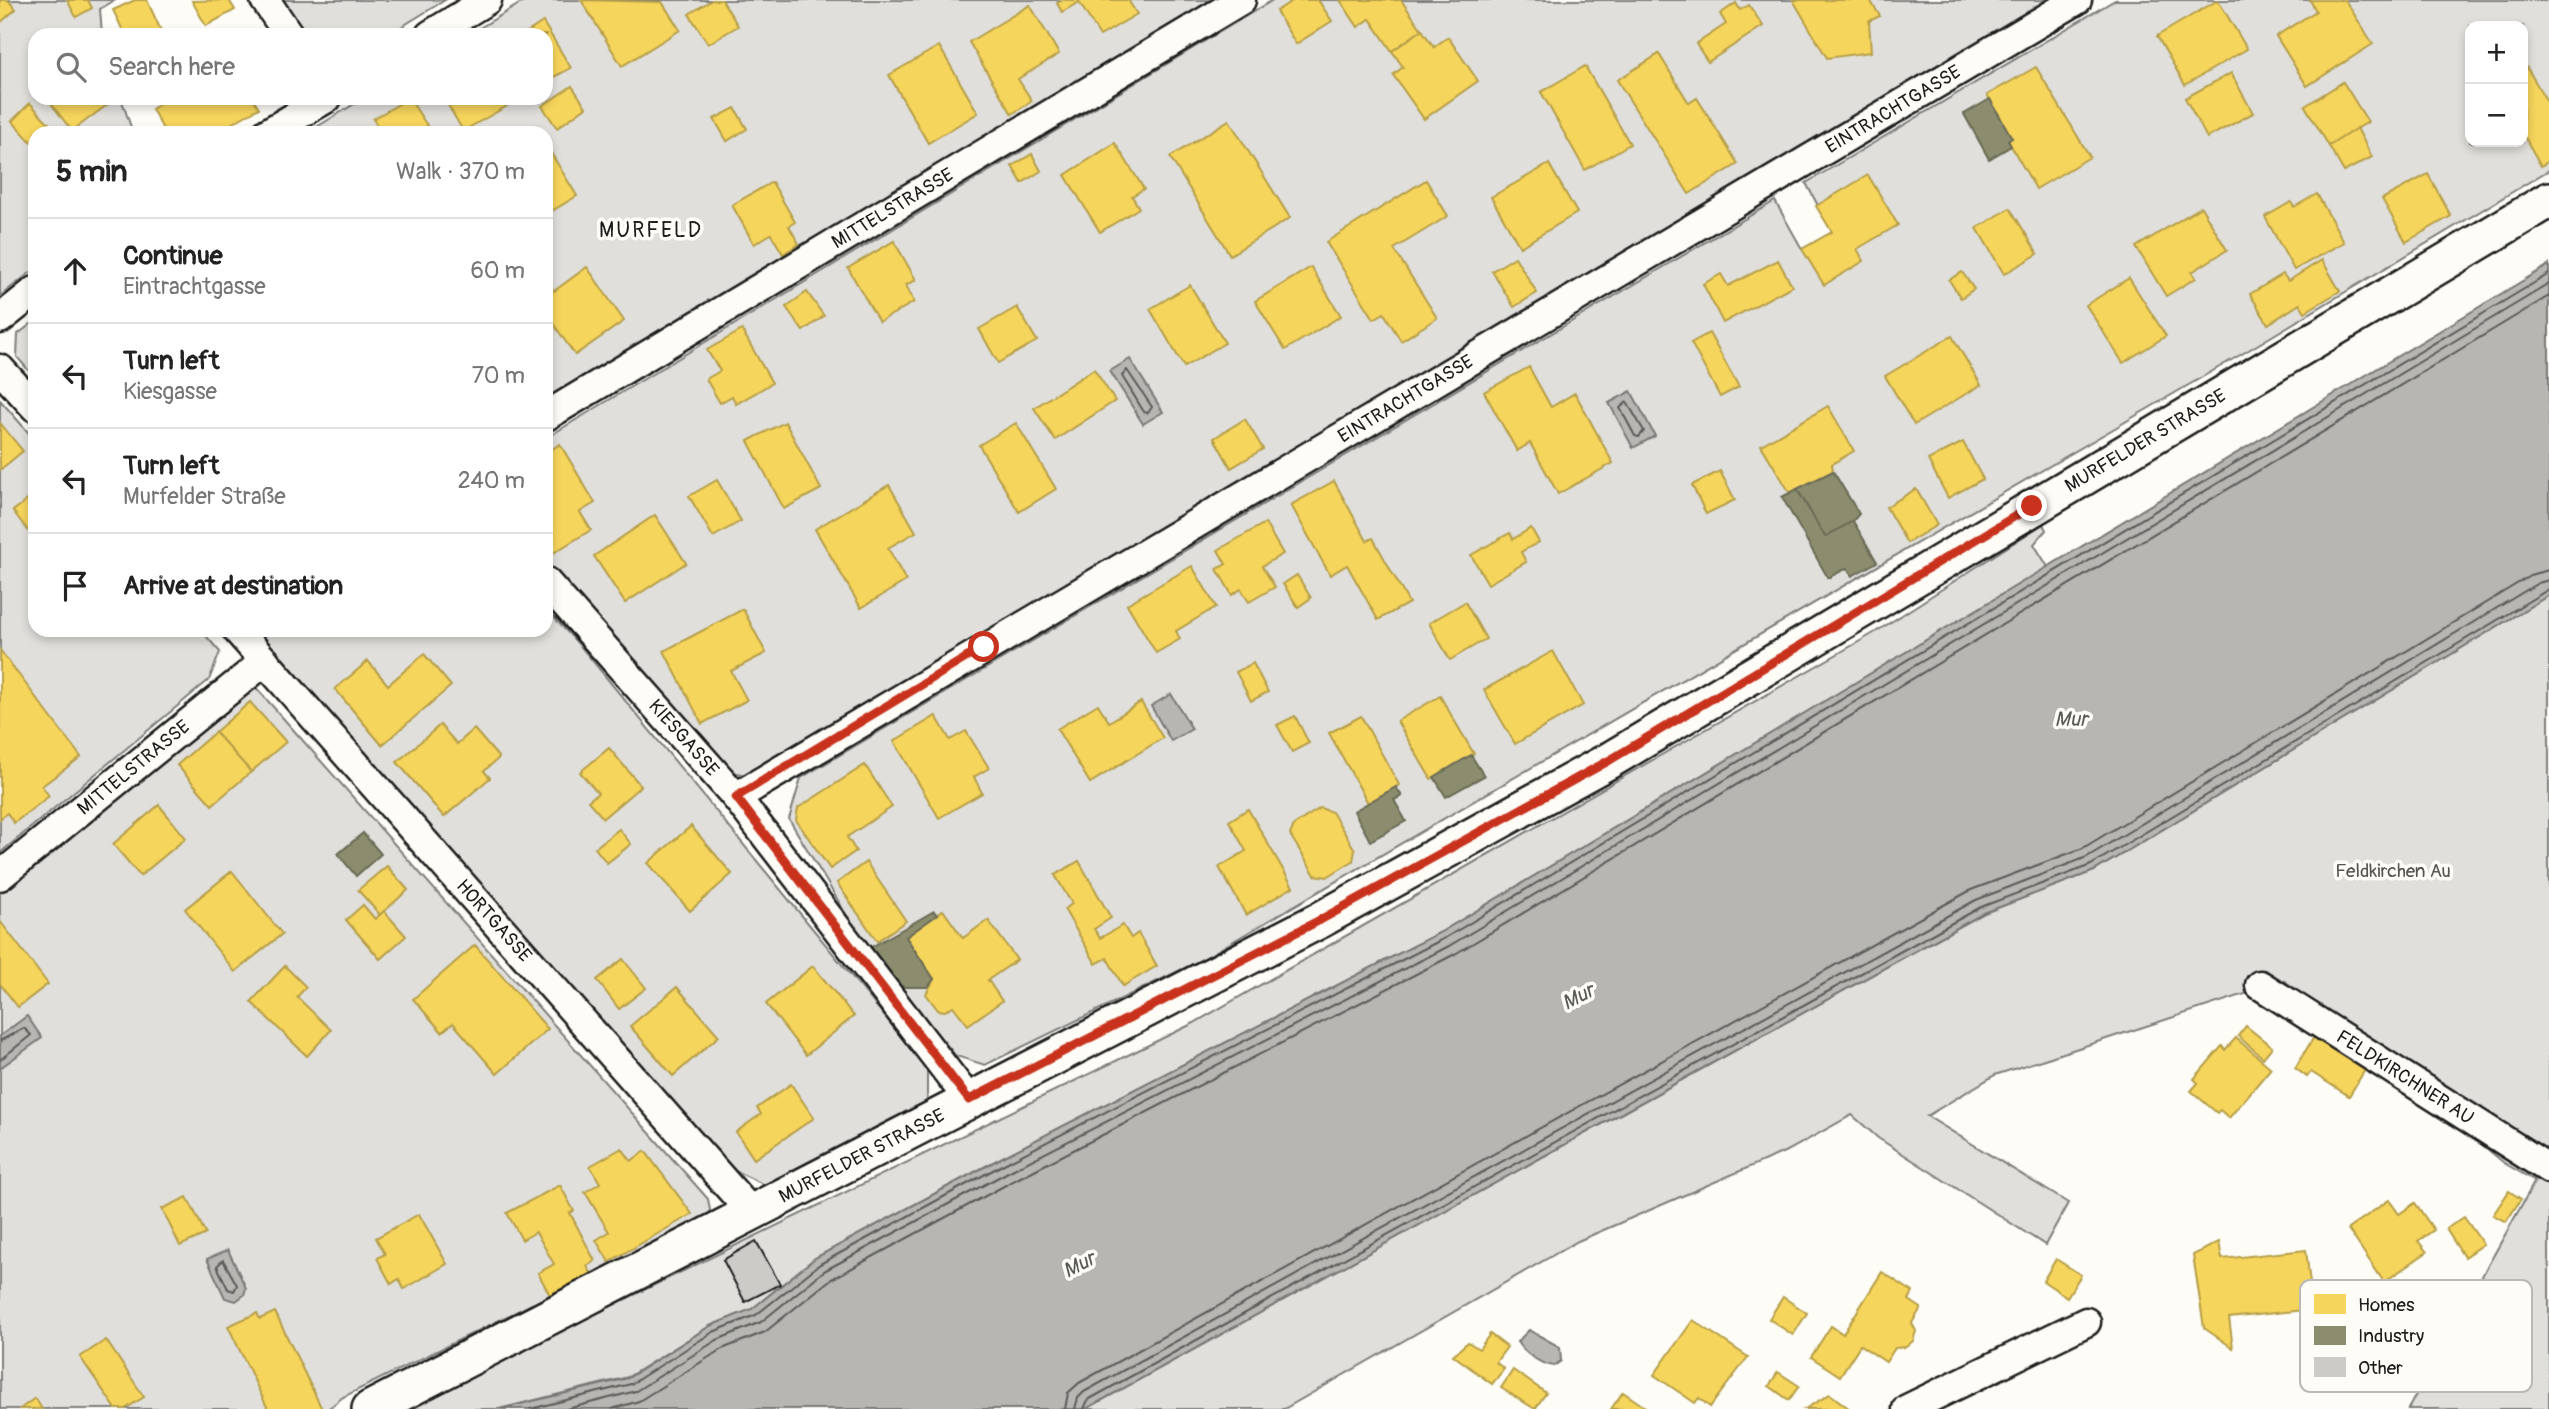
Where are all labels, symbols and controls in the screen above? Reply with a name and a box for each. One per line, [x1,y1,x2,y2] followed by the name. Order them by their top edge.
[2465,21,2528,147] map controls
[2465,21,2528,84] button: +
[28,28,553,105] search box
[52,48,90,86] icon: search
[108,51,235,83] text: Search here
[1821,60,1965,159] street label: EINTRACHTGASSE
[2465,84,2528,147] button: −
[56,153,127,190] text: 5 min
[396,157,525,186] text: Walk · 370 m
[827,163,958,254] street label: MITTELSTRASSE
[599,217,703,244] district label: MURFELD
[123,240,223,272] text: Continue
[56,252,94,290] icon: ahead
[470,256,525,285] text: 60 m
[123,272,266,301] text: Eintrachtgasse
[123,345,219,377] text: Turn left
[1334,349,1478,448] street label: EINTRACHTGASSE
[56,357,94,395] icon: left
[472,361,525,390] text: 70 m
[123,377,217,406] text: Kiesgasse
[2060,383,2230,498] street label: MURFELDER STRASSE
[123,450,219,482] text: Turn left
[56,462,94,500] icon: left
[458,466,525,495] text: 240 m
[123,482,286,511] text: Murfelder Straße
[2016,490,2047,521] route end
[56,567,94,605] icon: arrive
[123,570,343,602] text: Arrive at destination
[968,631,999,662] route start
[643,694,724,781] street label: KIESGASSE
[2054,706,2090,733] water label: Mur
[73,715,195,820] street label: MITTELSTRASSE
[2335,859,2451,883] park label: Feldkirchen Au
[451,874,537,967] street label: HORTGASSE
[1557,976,1601,1017] water label: Mur
[2332,1025,2478,1130] street label: FELDKIRCHNER AU
[775,1103,949,1209] street label: MURFELDER STRASSE
[1058,1244,1102,1285] water label: Mur
[2300,1280,2532,1392] legend
[2358,1293,2415,1317] text: Homes
[2358,1324,2424,1348] text: Industry
[2358,1356,2403,1380] text: Other

